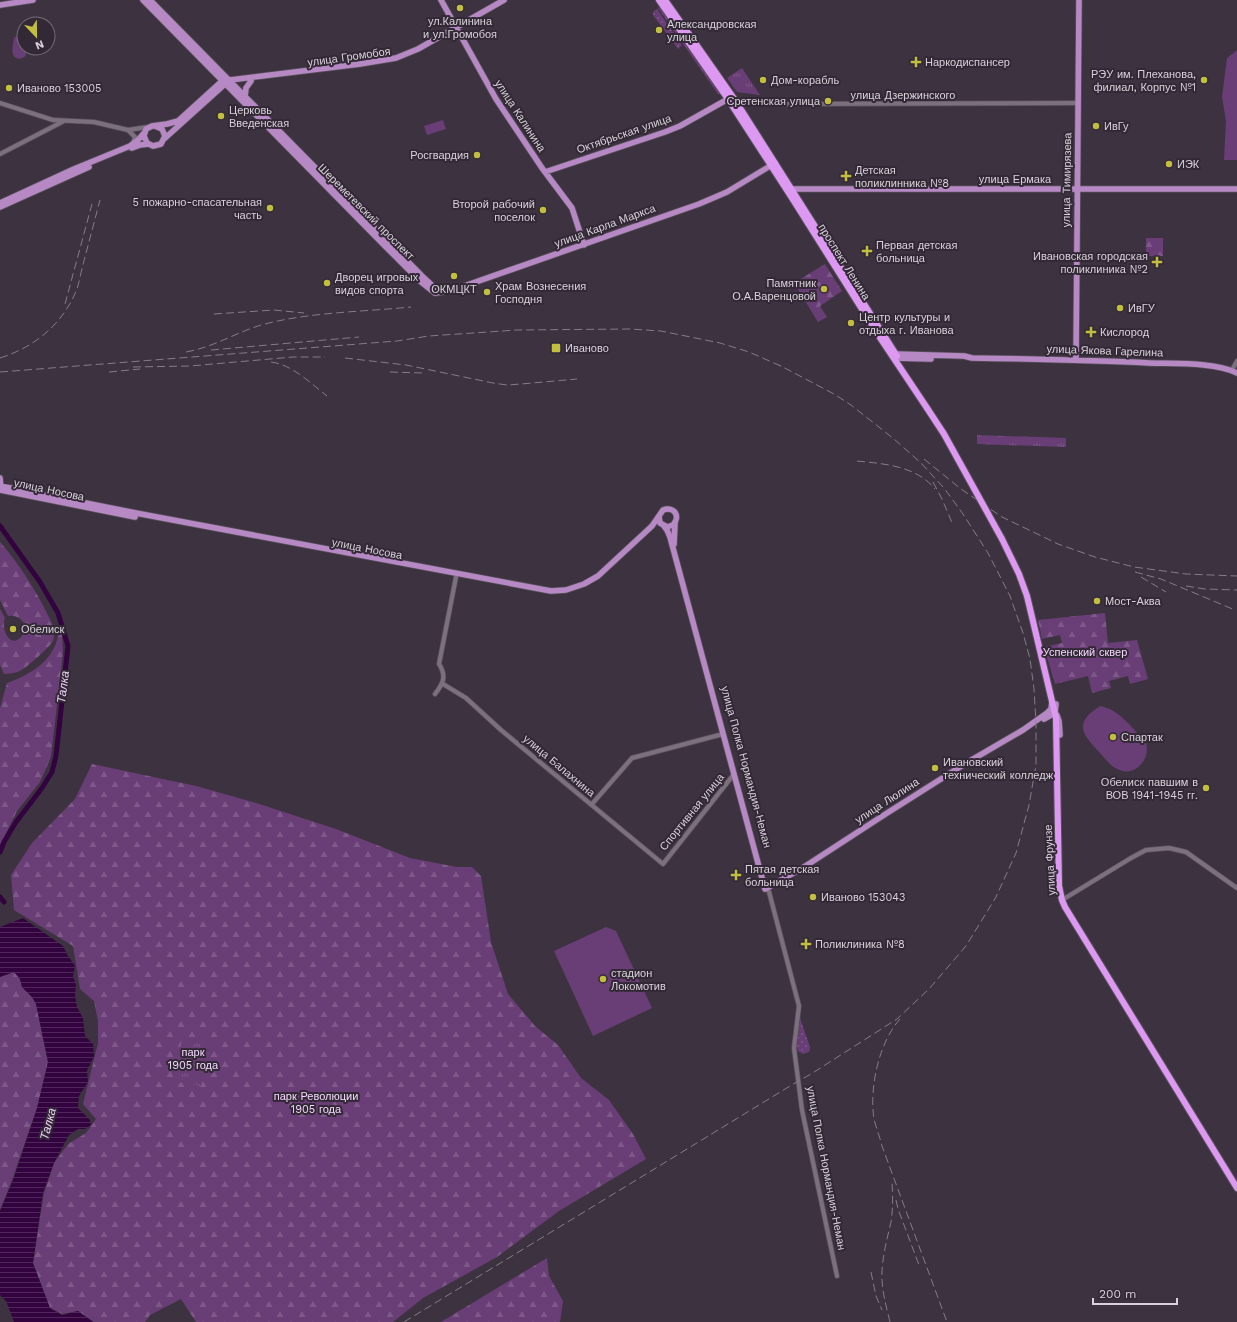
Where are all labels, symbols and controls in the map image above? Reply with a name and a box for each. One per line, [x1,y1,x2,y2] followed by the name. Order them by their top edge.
[455,3,465,13] marker: ул.Калинина и ул.Громобоя
[423,15,497,41] place label: ул.Калинина и ул.Громобоя
[16,16,56,56] north arrow
[667,18,757,44] place label: Александровская улица
[654,25,664,35] marker: Александровская улица
[33,37,46,52] text: N
[307,45,391,69] street label: улица Громобоя
[910,56,922,68] marker: Наркодиспансер
[925,56,1010,69] place label: Наркодиспансер
[1091,68,1196,94] place label: РЭУ им. Плеханова, филиал, Корпус №1
[771,74,839,87] place label: Дом-корабль
[758,75,768,85] marker: Дом-корабль
[1199,75,1209,85] marker: РЭУ им. Плеханова, филиал, Корпус №1
[492,77,549,155] street label: улица Калинина
[17,82,102,95] place label: Иваново 153005
[4,83,14,93] marker: Иваново 153005
[851,89,955,102] street label: улица Дзержинского
[726,95,821,108] place label: Сретенская улица
[823,96,833,106] marker: Сретенская улица
[229,104,289,130] place label: Церковь Введенская
[216,111,226,121] marker: Церковь Введенская
[575,111,674,156] street label: Октябрьская улица
[1104,120,1129,133] place label: ИвГу
[1091,121,1101,131] marker: ИвГу
[1060,132,1074,228] street label: улица Тимирязева
[410,149,469,162] place label: Росгвардия
[472,150,482,160] marker: Росгвардия
[1177,158,1200,171] place label: ИЭК
[1164,159,1174,169] marker: ИЭК
[315,161,417,263] street label: Шереметевский проспект
[855,164,949,190] place label: Детская поликлинника №8
[840,170,852,182] marker: Детская поликлинника №8
[979,173,1052,186] street label: улица Ермака
[133,196,262,222] place label: 5 пожарно-спасательная часть
[452,198,535,224] place label: Второй рабочий поселок
[553,201,658,250] street label: улица Карла Маркса
[265,203,275,213] marker: 5 пожарно-спасательная часть
[538,205,548,215] marker: Второй рабочий поселок
[815,222,873,303] street label: проспект Ленина
[876,239,957,265] place label: Первая детская больница
[861,245,873,257] marker: Первая детская больница
[1033,250,1148,276] place label: Ивановская городская поликлиника №2
[1151,256,1163,268] marker: Ивановская городская поликлиника №2
[335,271,419,297] place label: Дворец игровых видов спорта
[449,271,459,281] marker: ОКМЦКТ
[732,277,816,303] place label: Памятник О.А.Варенцовой
[322,278,332,288] marker: Дворец игровых видов спорта
[495,280,586,306] place label: Храм Вознесения Господня
[431,283,477,296] place label: ОКМЦКТ
[819,284,829,294] marker: Памятник О.А.Варенцовой
[482,287,492,297] marker: Храм Вознесения Господня
[1128,302,1156,315] place label: ИвГУ
[1115,303,1125,313] marker: ИвГУ
[859,311,954,337] place label: Центр культуры и отдыха г. Иванова
[846,318,856,328] marker: Центр культуры и отдыха г. Иванова
[1085,326,1097,338] marker: Кислород
[1100,326,1150,339] place label: Кислород
[550,342,562,354] marker: Иваново
[565,342,609,355] place label: Иваново
[1046,342,1164,360] street label: улица Якова Гарелина
[13,476,86,504] street label: улица Носова
[331,536,404,562] street label: улица Носова
[1105,595,1161,608] place label: Мост-Аква
[1092,596,1102,606] marker: Мост-Аква
[21,623,65,636] place label: Обелиск
[8,624,18,634] marker: Обелиск
[1043,646,1127,659] park label: Успенский сквер
[54,670,72,704] water label: Талка
[718,685,774,849] street label: улица Полка Нормандия-Неман
[1121,731,1163,744] place label: Спартак
[520,732,598,800] street label: улица Балахнина
[1108,732,1118,742] marker: Спартак
[943,756,1054,782] place label: Ивановский технический колледж
[930,763,940,773] marker: Ивановский технический колледж
[657,770,728,853] street label: Спортивная улица
[852,775,922,827] street label: улица Люлина
[1101,776,1198,802] place label: Обелиск павшим в ВОВ 1941-1945 гг.
[1201,783,1211,793] marker: Обелиск павшим в ВОВ 1941-1945 гг.
[1042,824,1058,896] street label: улица Фрунзе
[745,863,819,889] place label: Пятая детская больница
[730,869,742,881] marker: Пятая детская больница
[821,891,905,904] place label: Иваново 153043
[808,892,818,902] marker: Иваново 153043
[800,938,812,950] marker: Поликлиника №8
[815,938,905,951] place label: Поликлиника №8
[611,967,666,993] place label: стадион Локомотив
[598,974,608,984] marker: стадион Локомотив
[168,1046,219,1072] park label: парк 1905 года
[804,1085,848,1251] street label: улица Полка Нормандия-Неман
[274,1090,358,1116] park label: парк Революции 1905 года
[37,1106,59,1142] water label: Талка
[1093,1280,1177,1306] scale bar
[1099,1287,1136,1301] text: 200 m

